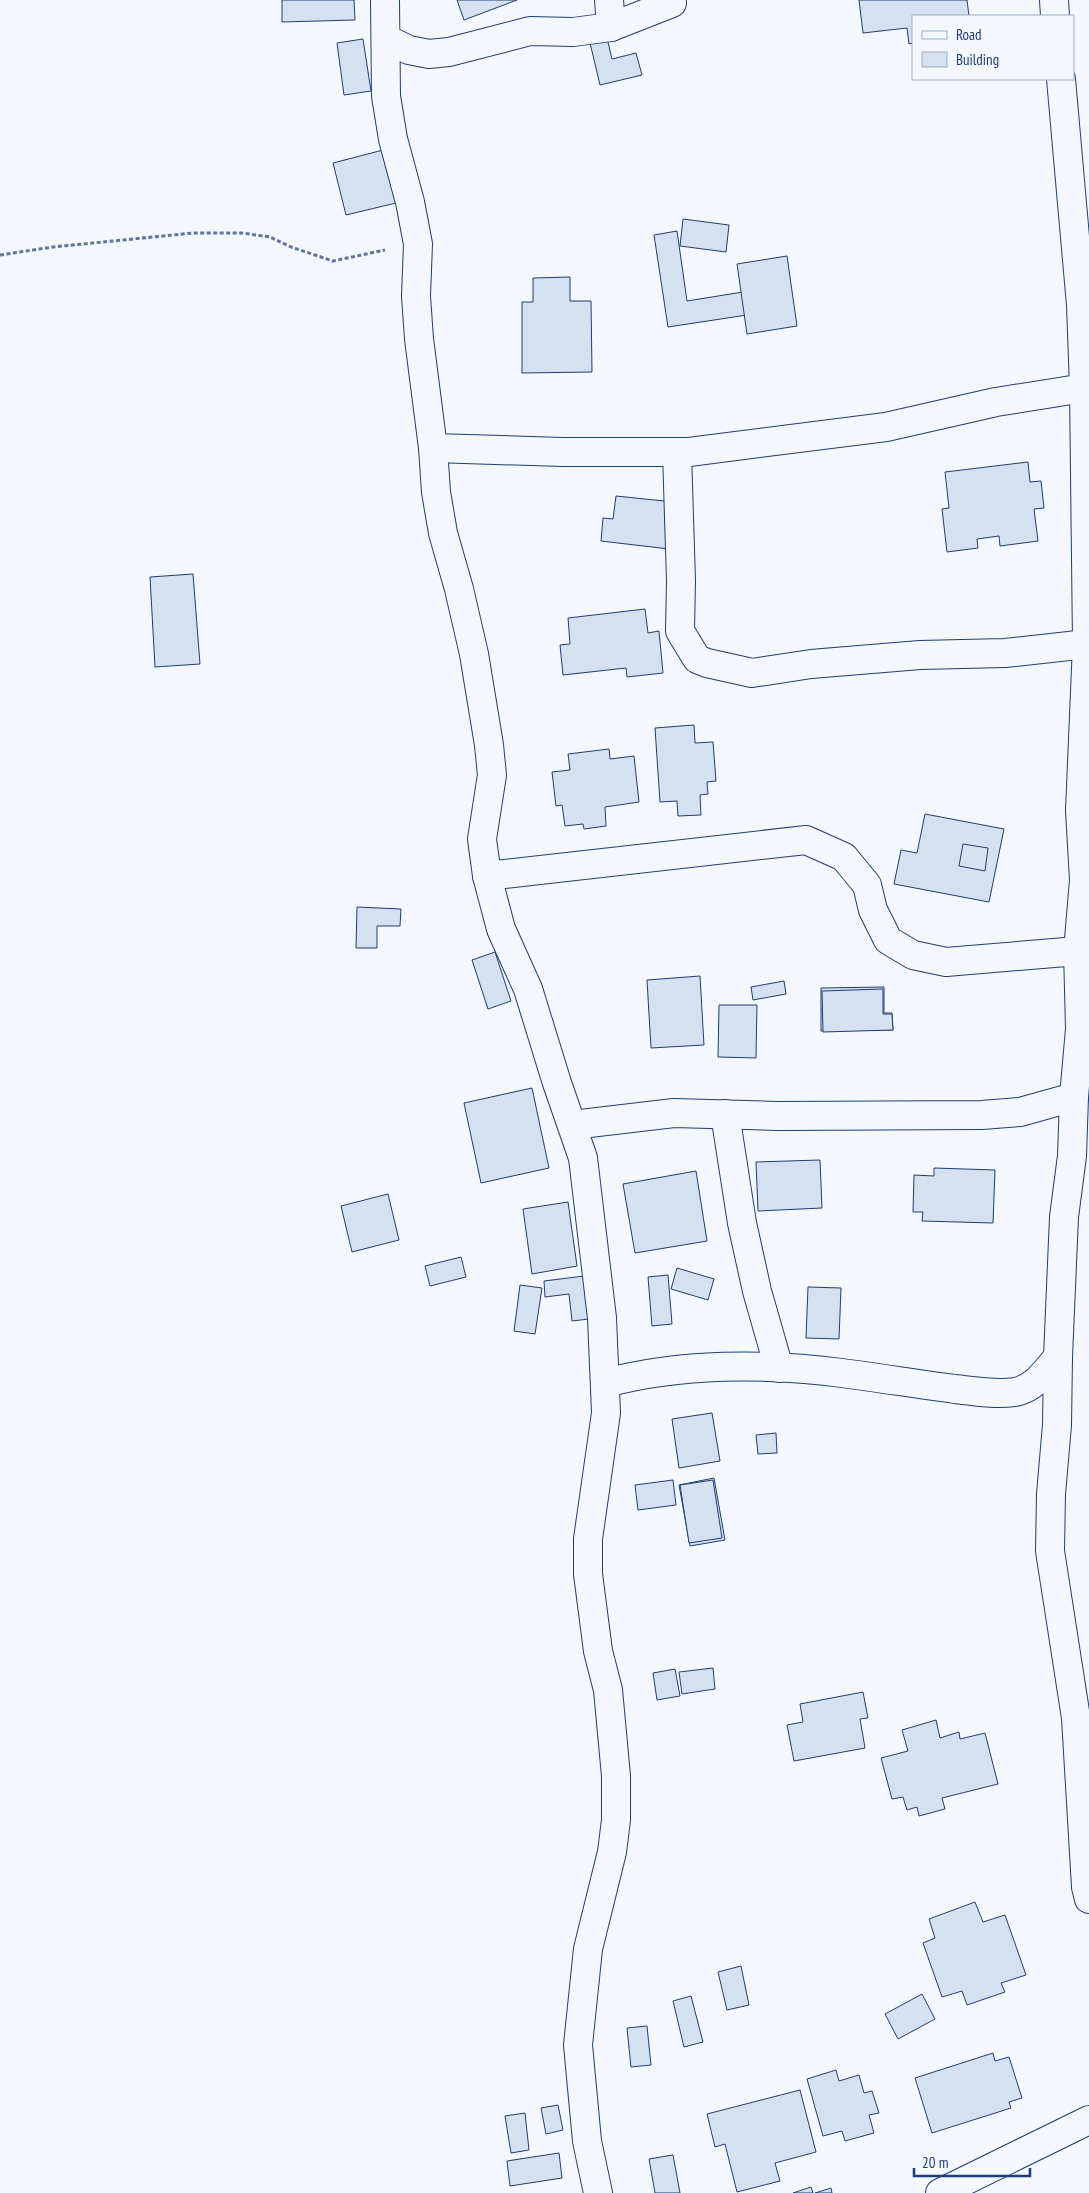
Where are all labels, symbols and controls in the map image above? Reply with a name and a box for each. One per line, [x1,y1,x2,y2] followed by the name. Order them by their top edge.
[912,15,1074,80] legend
[956,25,982,44] text: Road
[956,50,999,69] text: Building
[914,2146,1030,2178] scale bar
[922,2153,948,2172] text: 20 m

